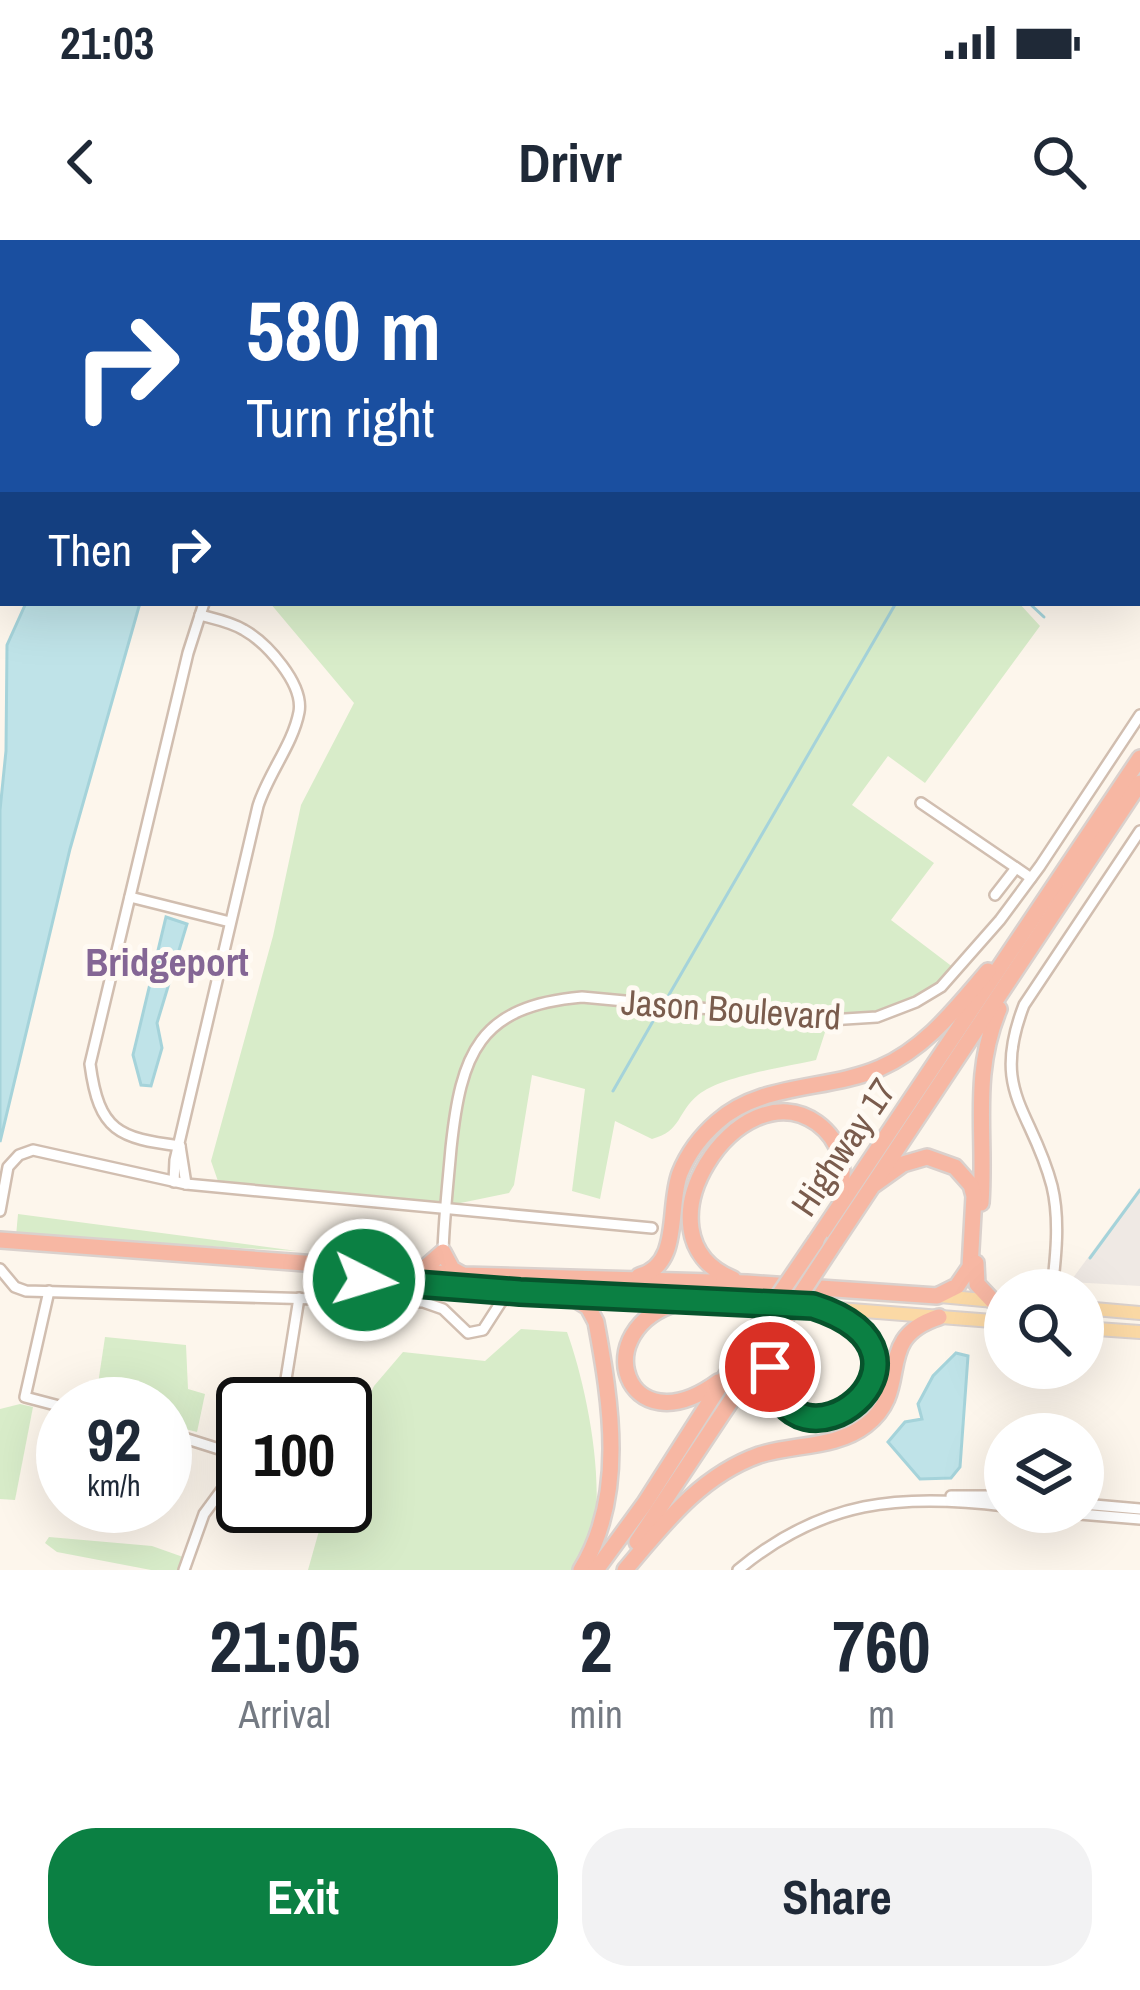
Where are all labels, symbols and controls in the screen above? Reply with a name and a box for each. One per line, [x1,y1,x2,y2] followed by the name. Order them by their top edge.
[60,12,154,73] text: 21:03
[518,126,622,199] text: Drivr
[48,129,114,195] icon: back
[1026,129,1092,195] icon: search
[246,273,441,386] text: 580 m
[48,288,204,444] icon: right
[246,381,434,454] text: Turn right
[156,516,222,582] icon: right
[48,519,132,580] text: Then
[85,936,249,988] district label: Bridgeport
[620,977,842,1041] street label: Jason Boulevard
[780,1069,906,1225] street label: Highway 17
[301,1217,427,1343] position arrow
[984,1269,1104,1533] map controls
[984,1269,1104,1389] button: search
[719,1316,821,1418] pin
[737,1334,803,1400] icon: arrive
[216,1377,372,1533] speed limit sign: 100
[87,1399,141,1480] text: 92
[984,1413,1104,1533] button: layers
[87,1465,141,1505] text: km/h
[209,1597,360,1694] text: 21:05
[580,1597,613,1694] text: 2
[832,1597,931,1694] text: 760
[239,1688,331,1740] text: Arrival
[570,1688,623,1740] text: min
[868,1688,895,1740] text: m
[48,1828,558,1966] button: Exit
[582,1828,1092,1966] button: Share

